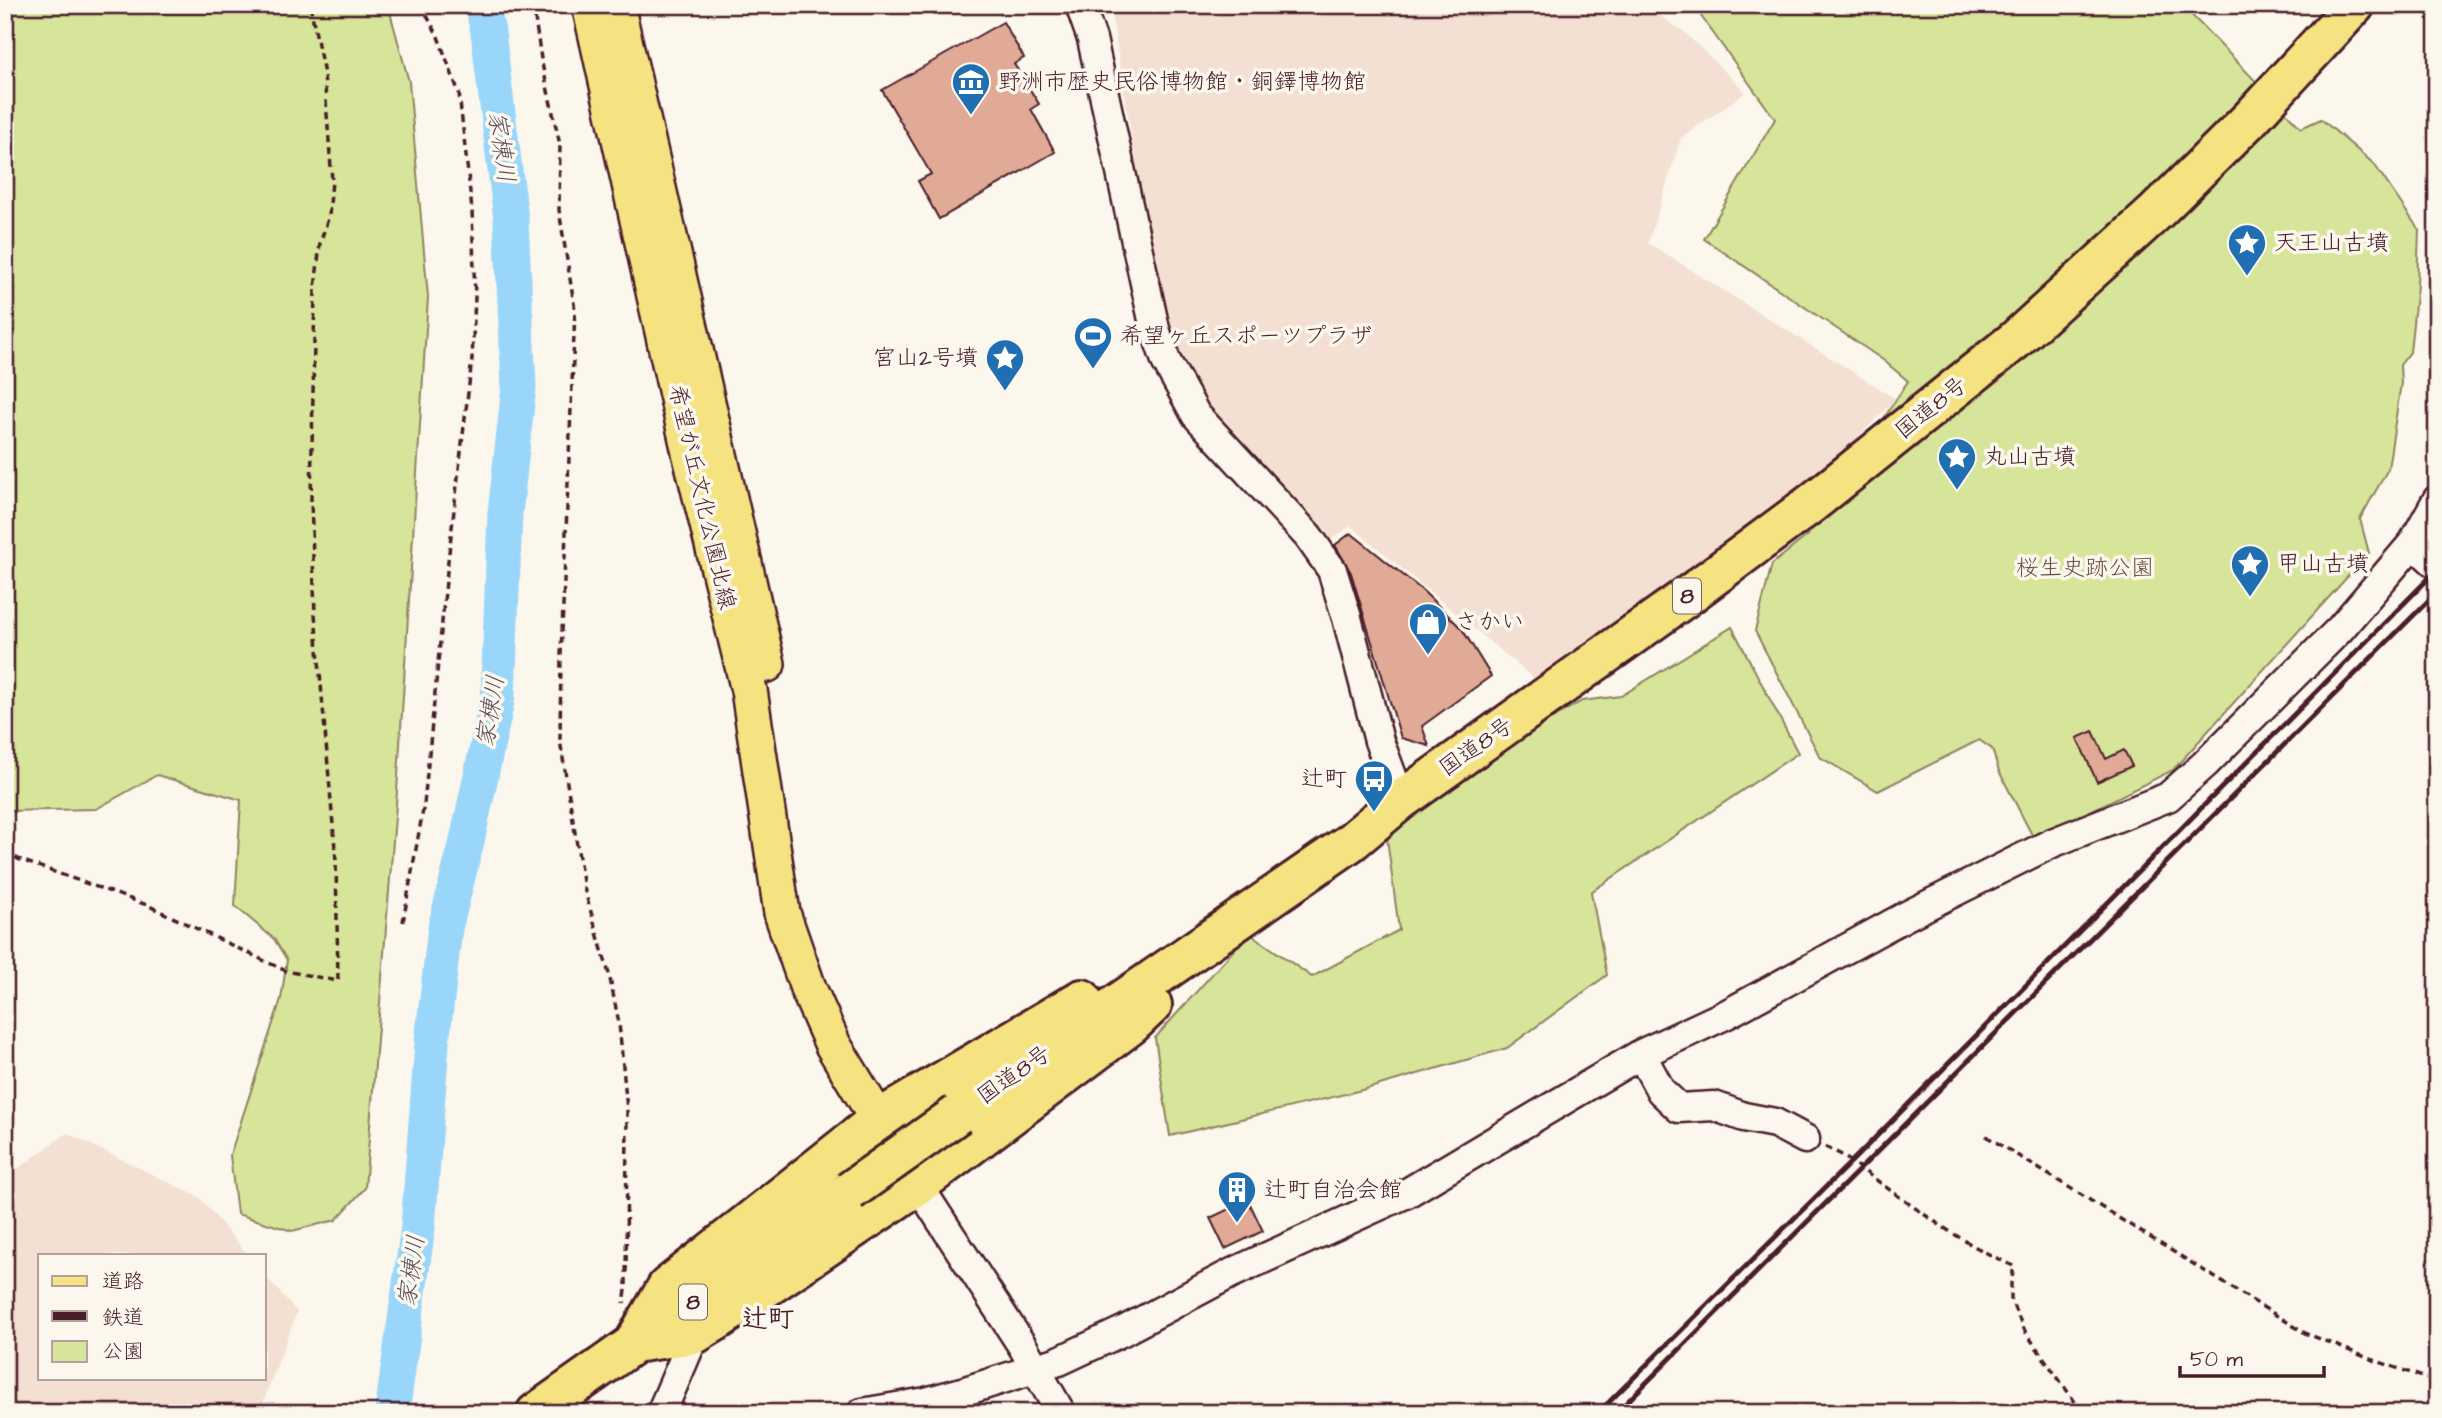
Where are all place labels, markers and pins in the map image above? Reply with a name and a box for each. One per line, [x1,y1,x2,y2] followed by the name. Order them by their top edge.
[950,61,992,116] museum icon: 野洲市歴史民俗博物館・銅鐸博物館
[998,66,1366,98] place label: 野洲市歴史民俗博物館・銅鐸博物館
[2226,222,2268,277] place icon: 天王山古墳
[2274,227,2389,259] place label: 天王山古墳
[1072,315,1114,370] sports icon: 希望ヶ丘スポーツプラザ
[1120,320,1373,352] place label: 希望ヶ丘スポーツプラザ
[984,337,1026,392] place icon: 宮山2号墳
[873,342,978,374] place label: 宮山2号墳
[1936,436,1978,491] place icon: 丸山古墳
[1984,441,2076,473] place label: 丸山古墳
[2229,543,2271,598] place icon: 甲山古墳
[2277,548,2369,580] place label: 甲山古墳
[1407,601,1449,656] shop icon: さかい
[1455,606,1524,638] place label: さかい
[1353,758,1395,813] bus stop icon: 辻町
[1301,763,1347,795] place label: 辻町
[1216,1169,1258,1224] building icon: 辻町自治会館
[1264,1174,1402,1206] place label: 辻町自治会館

